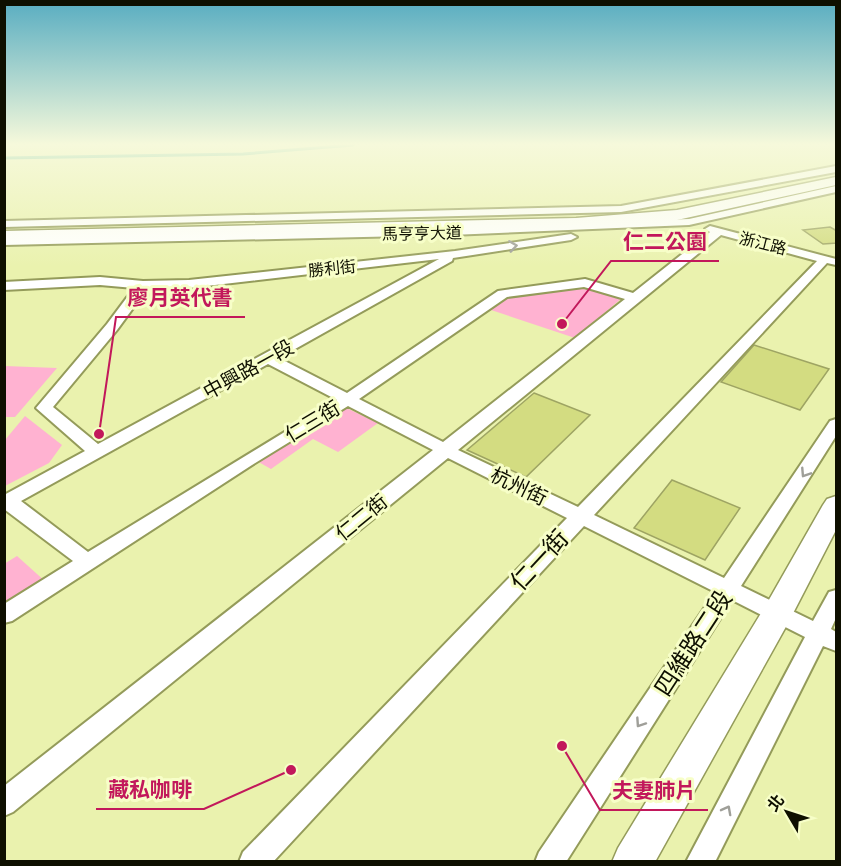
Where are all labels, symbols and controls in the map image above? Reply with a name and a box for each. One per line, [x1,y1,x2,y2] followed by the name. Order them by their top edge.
[611,222,719,261] callout: 仁二公園
[382,223,462,243] street label: 馬亨亨大道
[738,228,788,258] street label: 浙江路
[623,229,707,253] text: 仁二公園
[509,241,518,253] one-way arrow
[307,257,357,279] street label: 勝利街
[116,278,245,317] callout: 廖月英代書
[128,285,233,309] text: 廖月英代書
[199,335,297,403] street label: 中興路一段
[280,396,344,446] street label: 仁三街
[487,463,551,509] street label: 杭州街
[800,467,812,477] one-way arrow
[330,489,392,545] street label: 仁二街
[505,524,573,596] street label: 仁一街
[649,585,737,701] street label: 四維路二段
[636,717,647,728] one-way arrow
[96,770,204,809] callout: 藏私咖啡
[600,771,708,810] callout: 夫妻肺片
[108,777,192,801] text: 藏私咖啡
[612,778,696,802] text: 夫妻肺片
[757,782,817,842] north arrow
[763,791,787,814] text: 北
[719,805,731,816] one-way arrow

